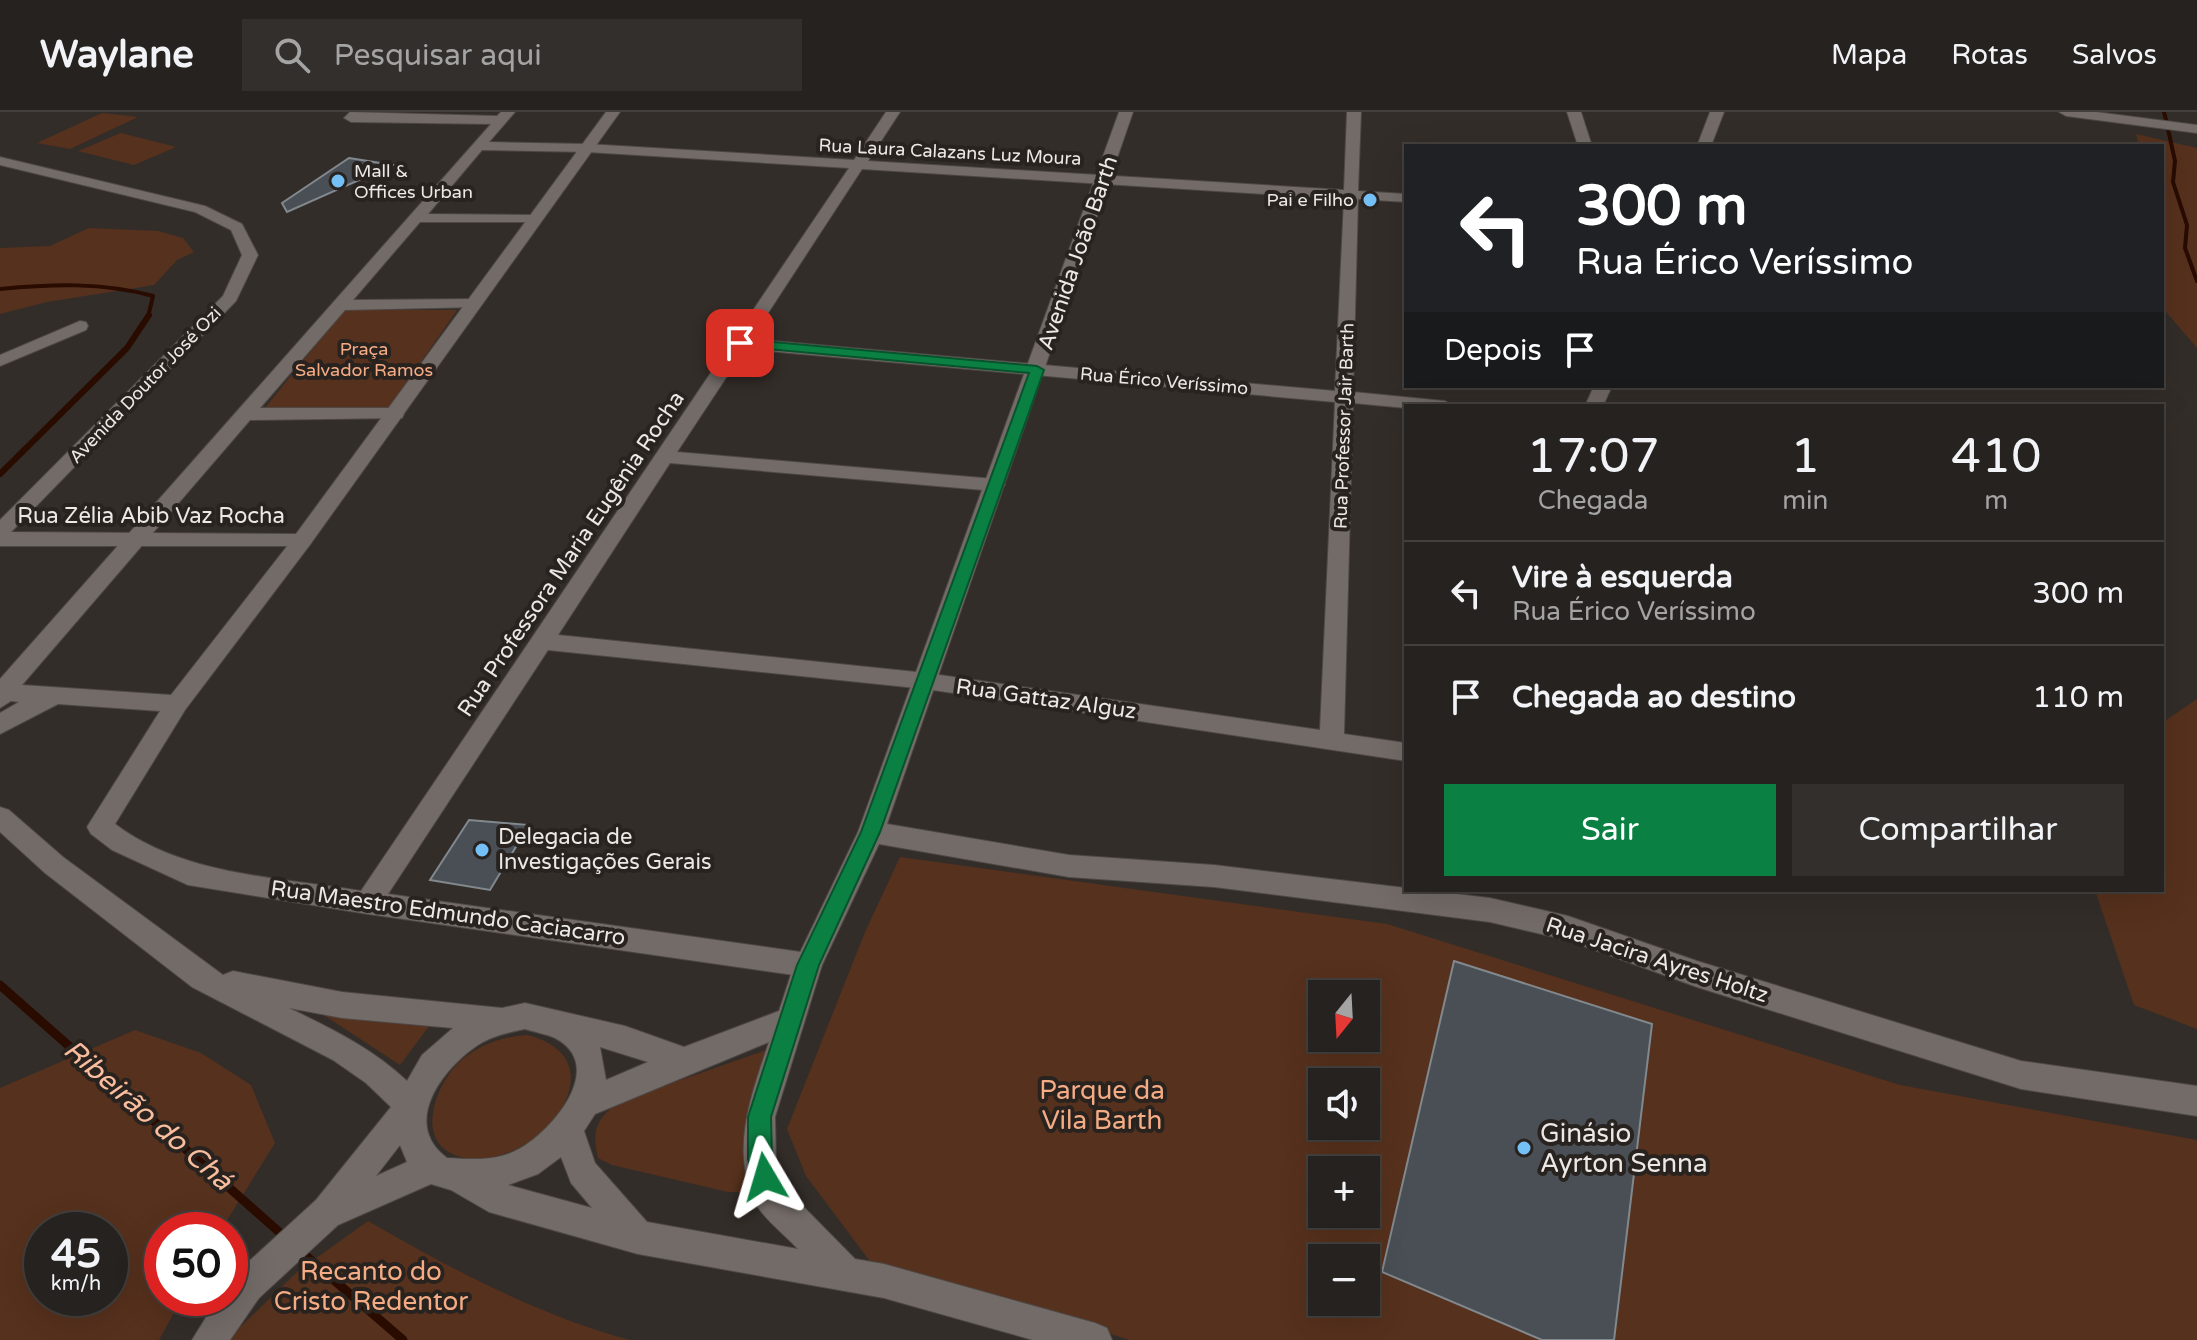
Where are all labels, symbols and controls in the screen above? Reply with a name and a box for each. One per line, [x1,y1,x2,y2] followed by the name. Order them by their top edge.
[242,19,802,91] search box
[40,32,194,78] text: Waylane
[270,33,314,77] icon: search
[334,37,542,74] text: Pesquisar aqui
[1831,38,1907,72] text: Mapa
[1951,38,2028,72] text: Rotas
[2072,38,2157,72] text: Salvos
[818,134,1082,170] street label: Rua Laura Calazans Luz Moura
[1033,153,1123,353] street label: Avenida João Barth
[354,160,473,203] place label: Mall & Offices Urban
[329,172,347,190] marker: Mall & Offices Urban
[1576,173,1747,240] text: 300 m
[1444,176,1548,280] icon: left
[1267,189,1354,211] place label: Pai e Filho
[1361,191,1379,209] marker: Pai e Filho
[1576,241,1914,284] text: Rua Érico Veríssimo
[64,302,226,468] street label: Avenida Doutor José Ozi
[706,309,774,377] pin
[718,321,762,365] icon: arrive
[1329,323,1359,529] street label: Rua Professor Jair Barth
[1558,328,1602,372] icon: arrive
[1444,332,1542,369] text: Depois
[295,338,433,381] park label: Praça Salvador Ramos
[1079,363,1249,399] street label: Rua Érico Veríssimo
[452,386,690,722] street label: Rua Professora Maria Eugênia Rocha
[1527,428,1660,486] text: 17:07
[1790,428,1820,486] text: 1
[1951,428,2041,486] text: 410
[1538,485,1648,516] text: Chegada
[1782,485,1828,516] text: min
[1984,485,2008,516] text: m
[17,503,285,529] street label: Rua Zélia Abib Vaz Rocha
[1512,559,1733,596] text: Vire à esquerda
[1444,571,1488,615] icon: left
[2032,575,2124,612] text: 300 m
[1512,596,1756,627] text: Rua Érico Veríssimo
[954,673,1138,725] street label: Rua Gattaz Alguz
[1444,675,1488,719] icon: arrive
[1512,679,1796,716] text: Chegada ao destino
[2032,679,2124,716] text: 110 m
[1444,784,1776,876] button: Sair
[1792,784,2124,876] button: Compartilhar
[498,824,712,875] place label: Delegacia de Investigações Gerais
[473,841,491,859] marker: Delegacia de Investigações Gerais
[269,875,627,951] street label: Rua Maestro Edmundo Caciacarro
[1543,912,1771,1008] street label: Rua Jacira Ayres Holtz
[1308,980,1380,1052] north arrow
[1308,980,1380,1316] map controls
[57,1032,240,1198] water label: Ribeirão do Chá
[1308,1068,1380,1140] button: sound
[1039,1075,1165,1136] park label: Parque da Vila Barth
[1540,1118,1708,1179] place label: Ginásio Ayrton Senna
[723,1135,807,1219] position arrow
[1515,1139,1533,1157] marker: Ginásio Ayrton Senna
[1308,1156,1380,1228] button: +
[144,1212,248,1316] speed limit sign: 50
[51,1230,101,1278] text: 45
[1308,1244,1380,1316] button: −
[274,1256,468,1317] park label: Recanto do Cristo Redentor
[51,1272,101,1296] text: km/h

